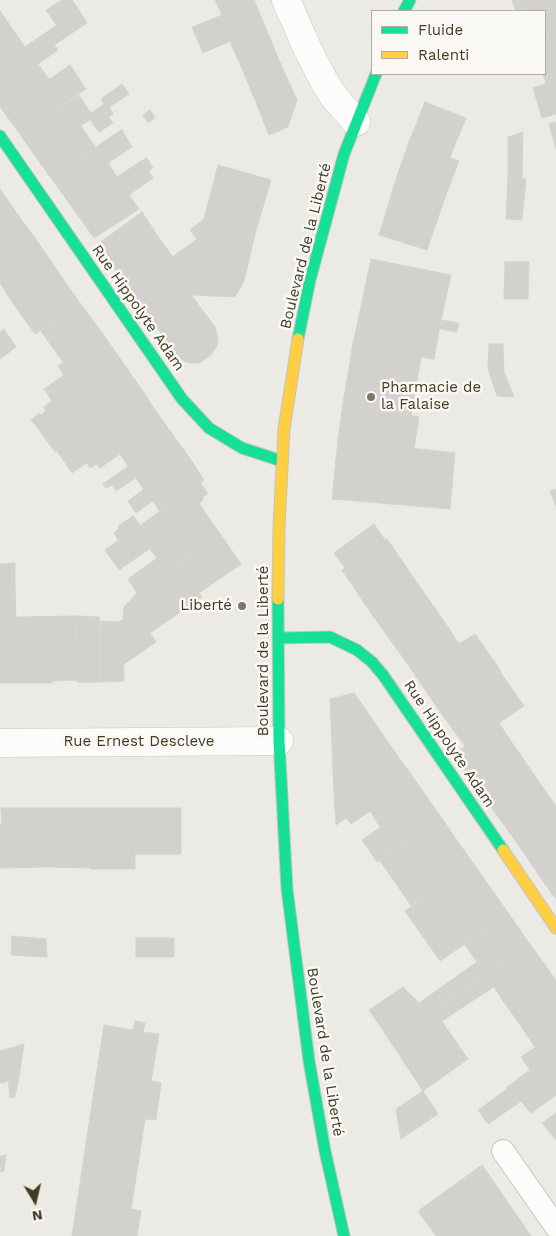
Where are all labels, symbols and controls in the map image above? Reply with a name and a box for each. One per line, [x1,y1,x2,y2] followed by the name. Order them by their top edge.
[371,10,546,75] legend
[418,21,463,39] text: Fluide
[418,46,469,64] text: Ralenti
[277,161,335,331] street label: Boulevard de la Liberté
[88,242,188,374] street label: Rue Hippolyte Adam
[381,379,481,414] place label: Pharmacie de la Falaise
[365,391,377,403] marker: Pharmacie de la Falaise
[255,566,273,736] street label: Boulevard de la Liberté
[180,597,232,615] place label: Liberté
[236,600,248,612] marker: Liberté
[400,677,498,811] street label: Rue Hippolyte Adam
[63,733,215,751] street label: Rue Ernest Descleve
[303,966,347,1138] street label: Boulevard de la Liberté
[10,1176,60,1226] north arrow
[31,1207,44,1225] text: N

